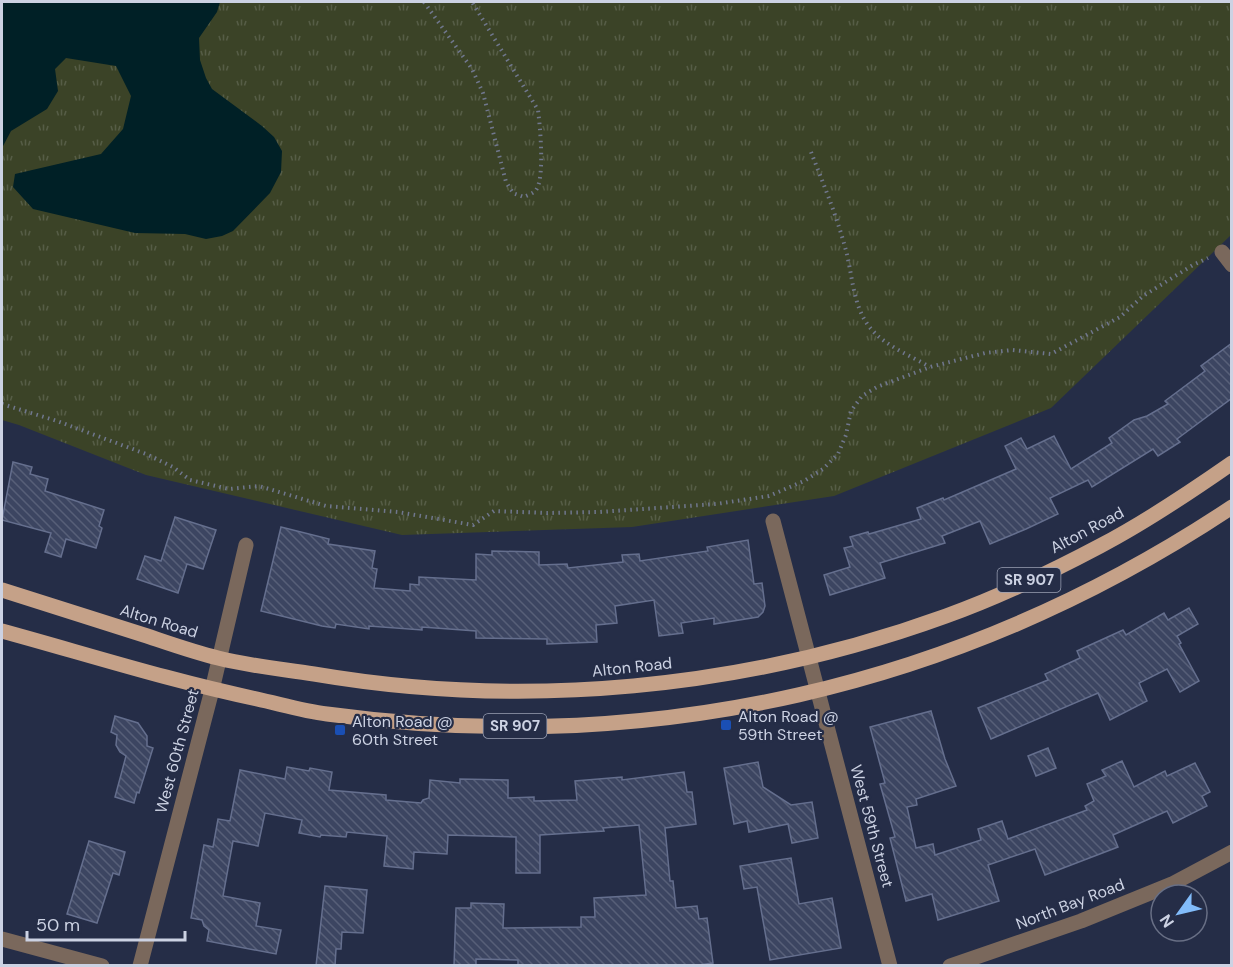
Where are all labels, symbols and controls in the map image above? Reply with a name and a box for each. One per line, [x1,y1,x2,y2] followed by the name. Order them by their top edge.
[1047,502,1127,558] street label: Alton Road
[998,568,1060,592] road number: SR 907
[117,599,201,643] street label: Alton Road
[591,652,673,682] street label: Alton Road
[150,686,204,816] street label: West 60th Street
[738,706,839,745] place label: Alton Road @ 59th Street
[352,711,453,750] place label: Alton Road @ 60th Street
[484,714,546,738] road number: SR 907
[719,718,733,732] marker: Alton Road @ 59th Street
[333,723,347,737] marker: Alton Road @ 60th Street
[846,762,898,890] street label: West 59th Street
[1013,874,1127,934] street label: North Bay Road
[1149,883,1209,943] north arrow
[27,904,184,942] scale bar
[1155,910,1179,932] text: N
[36,913,80,937] text: 50 m

